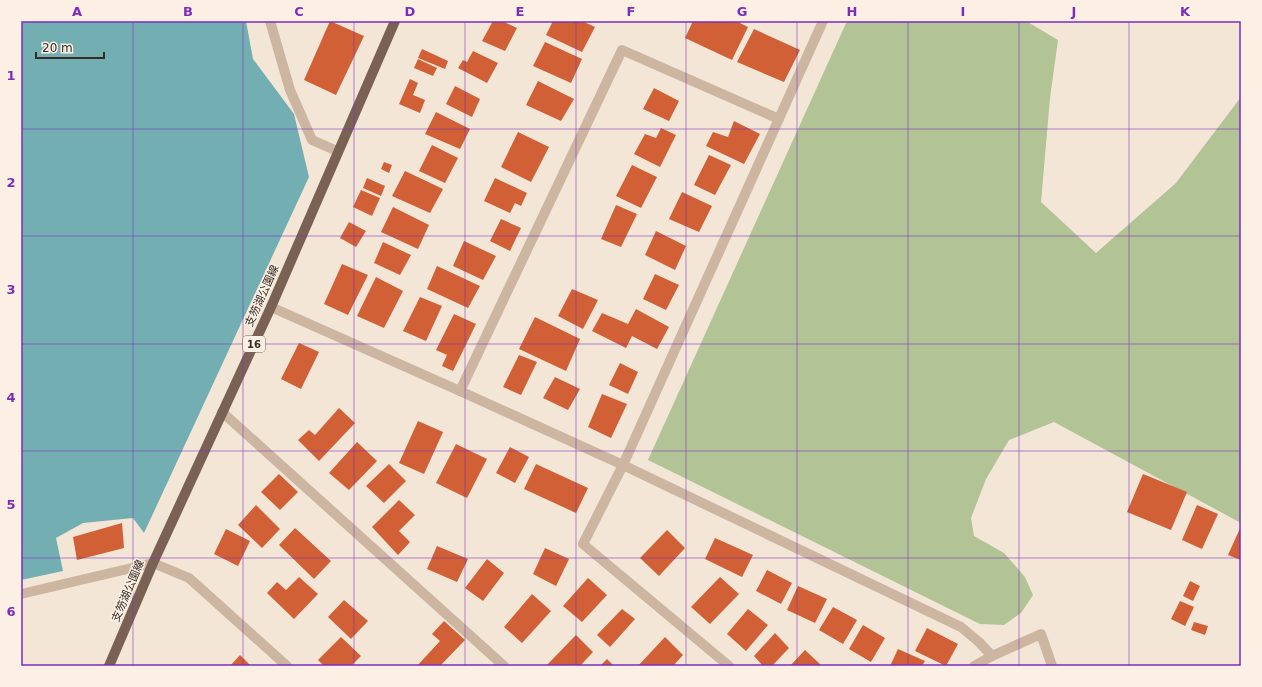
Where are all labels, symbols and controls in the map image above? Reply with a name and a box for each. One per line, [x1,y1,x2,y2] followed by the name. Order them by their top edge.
[72,4,82,19] text: A
[183,4,193,19] text: B
[294,4,304,19] text: C
[405,4,416,19] text: D
[516,4,524,19] text: E
[627,4,635,19] text: F
[737,4,747,19] text: G
[847,4,857,19] text: H
[961,4,965,19] text: I
[1071,4,1076,19] text: J
[1180,4,1191,19] text: K
[36,34,104,60] scale bar
[42,41,73,55] text: 20 m
[6,68,16,83] text: 1
[6,175,16,190] text: 2
[243,263,281,329] street label: 支笏湖公園線
[6,282,16,297] text: 3
[243,336,265,352] road number: 16
[6,390,16,405] text: 4
[6,497,16,512] text: 5
[109,558,147,624] street label: 支笏湖公園線
[6,604,16,619] text: 6

